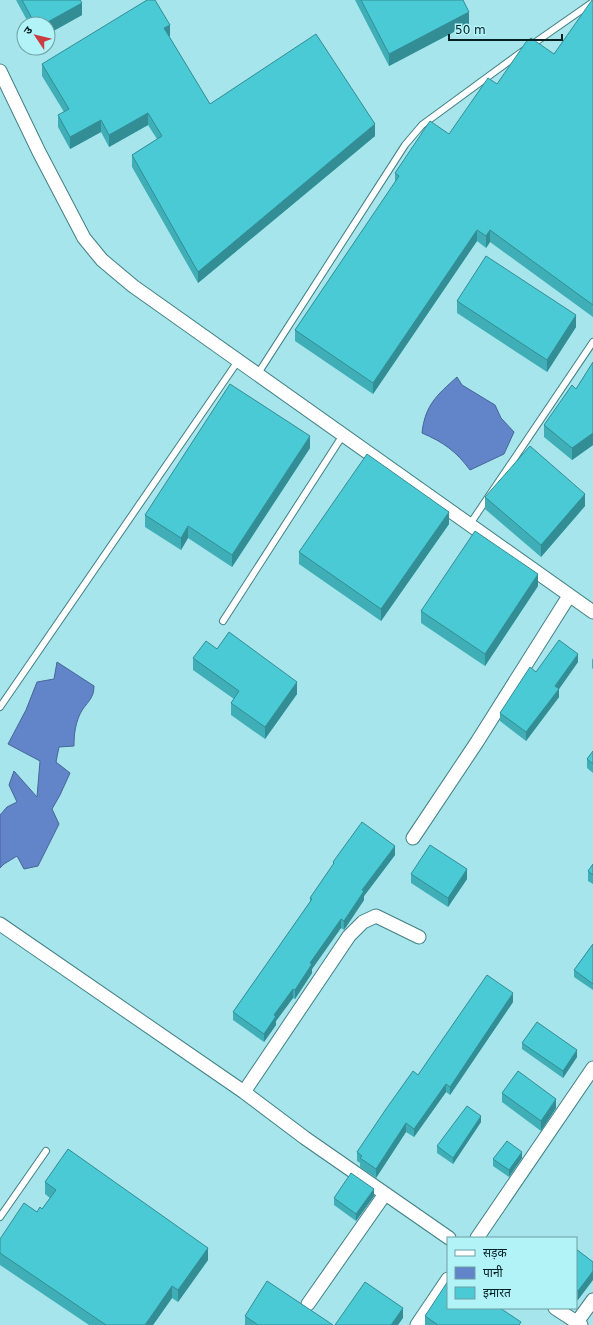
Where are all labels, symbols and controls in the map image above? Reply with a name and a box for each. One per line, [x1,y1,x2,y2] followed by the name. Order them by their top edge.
[16,16,56,56] north arrow
[449,16,562,42] scale bar
[455,23,486,37] text: 50 m
[21,24,36,37] text: उ
[447,1237,577,1309] legend
[483,1246,508,1260] text: सड़क
[483,1265,504,1280] text: पानी
[483,1286,512,1300] text: इमारत

